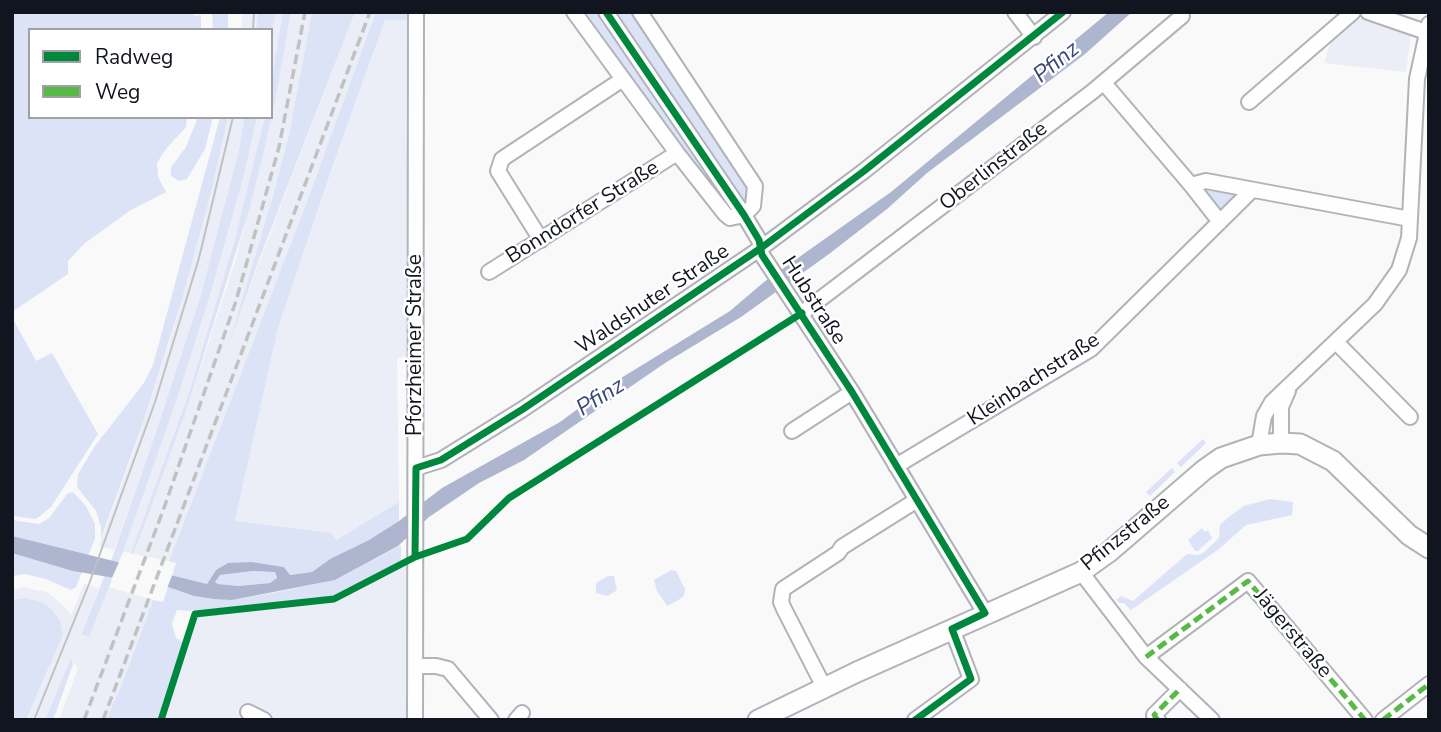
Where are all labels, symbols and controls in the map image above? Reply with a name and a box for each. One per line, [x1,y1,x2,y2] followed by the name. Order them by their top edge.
[28,28,273,119] legend
[1028,36,1086,90] water label: Pfinz
[95,43,173,71] text: Radweg
[95,78,140,106] text: Weg
[935,117,1053,217] street label: Oberlinstraße
[502,156,664,270] street label: Bonndorfer Straße
[572,239,734,361] street label: Waldshuter Straße
[775,252,851,350] street label: Hubstraße
[403,254,429,436] street label: Pforzheimer Straße
[963,328,1105,432] street label: Kleinbachstraße
[572,373,630,423] water label: Pfinz
[1077,491,1175,577] street label: Pfinzstraße
[1247,584,1337,684] street label: Jägerstraße

